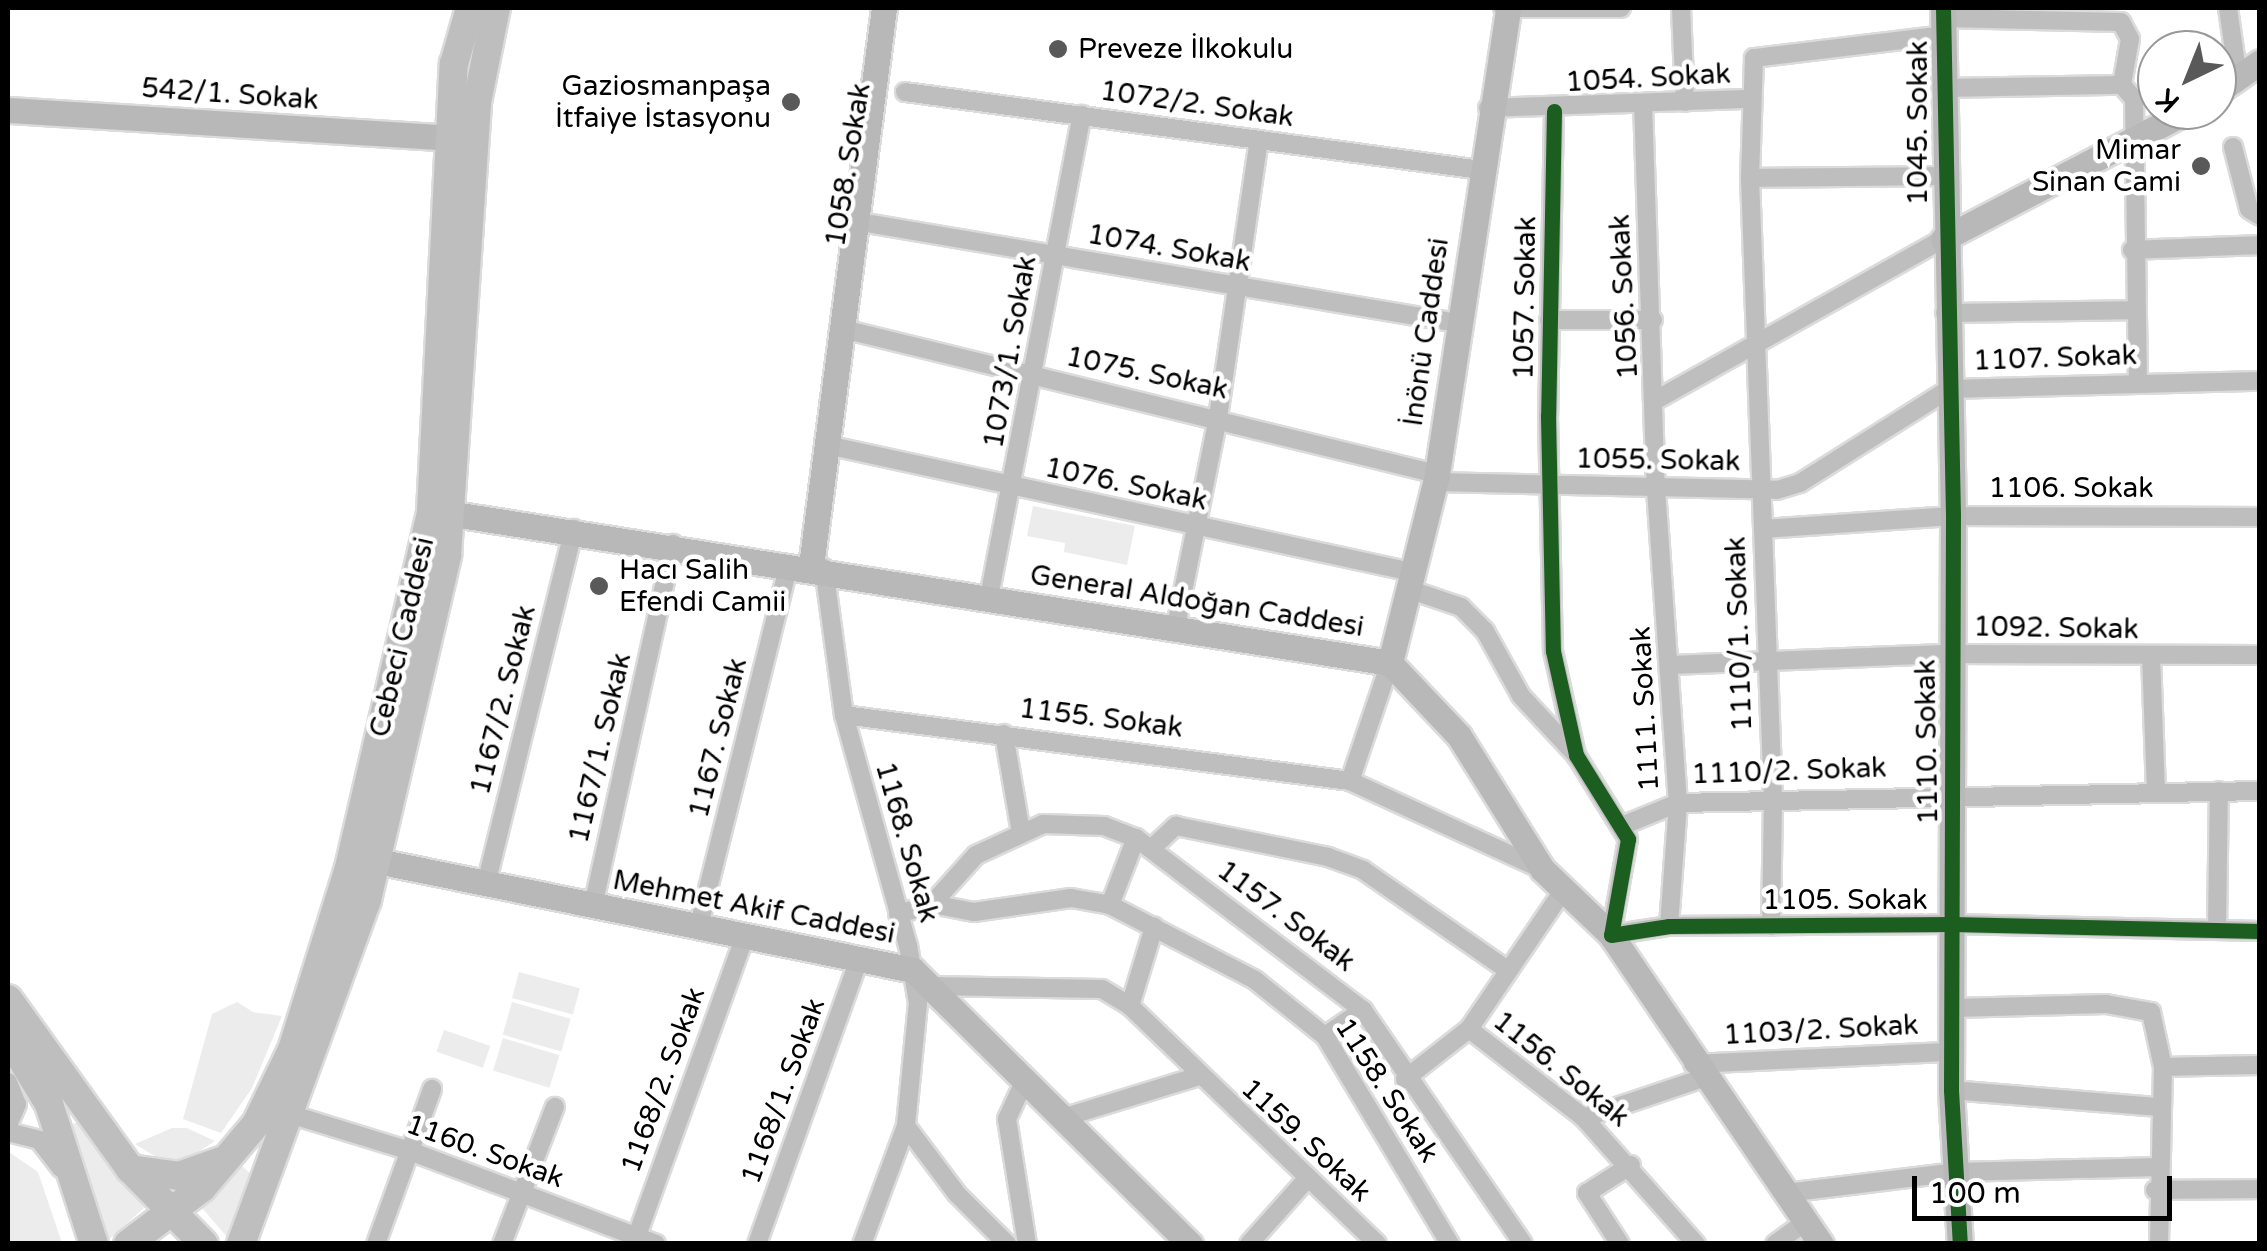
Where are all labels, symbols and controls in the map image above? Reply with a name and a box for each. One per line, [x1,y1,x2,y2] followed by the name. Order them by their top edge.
[2137,30,2237,130] north arrow
[1078,32,1293,66] place label: Preveze İlkokulu
[1047,38,1069,60] marker: Preveze İlkokulu
[1901,41,1935,205] street label: 1045. Sokak
[1565,57,1731,99] street label: 1054. Sokak
[555,69,771,135] place label: Gaziosmanpaşa İtfaiye İstasyonu
[140,71,320,117] street label: 542/1. Sokak
[1098,74,1296,134] street label: 1072/2. Sokak
[818,81,878,249] street label: 1058. Sokak
[2149,82,2186,119] text: K
[780,91,802,113] marker: Gaziosmanpaşa İtfaiye İstasyonu
[2032,133,2181,199] place label: Mimar Sinan Cami
[2190,155,2212,177] marker: Mimar Sinan Cami
[1603,214,1645,380] street label: 1056. Sokak
[1507,216,1543,380] street label: 1057. Sokak
[1085,217,1253,279] street label: 1074. Sokak
[1396,236,1456,428] street label: İnönü Caddesi
[977,253,1043,451] street label: 1073/1. Sokak
[1973,338,2137,378] street label: 1107. Sokak
[1063,339,1231,407] street label: 1075. Sokak
[1575,442,1741,478] street label: 1055. Sokak
[1042,450,1210,518] street label: 1076. Sokak
[1988,471,2154,505] street label: 1106. Sokak
[363,534,441,740] street label: Cebeci Caddesi
[1719,536,1759,732] street label: 1110/1. Sokak
[619,553,786,619] place label: Hacı Salih Efendi Camii
[1028,558,1366,644] street label: General Aldoğan Caddesi
[588,575,610,597] marker: Hacı Salih Efendi Camii
[463,602,543,798] street label: 1167/2. Sokak
[1973,610,2139,646] street label: 1092. Sokak
[1624,626,1666,792] street label: 1111. Sokak
[562,650,638,846] street label: 1167/1. Sokak
[682,654,754,822] street label: 1167. Sokak
[1909,659,1945,825] street label: 1110. Sokak
[1017,691,1185,745] street label: 1155. Sokak
[1691,751,1887,791] street label: 1110/2. Sokak
[868,758,946,926] street label: 1168. Sokak
[1211,853,1361,979] street label: 1157. Sokak
[610,863,898,951] street label: Mehmet Akif Caddesi
[1763,883,1927,917] street label: 1105. Sokak
[614,983,712,1177] street label: 1168/2. Sokak
[734,994,832,1188] street label: 1168/1. Sokak
[1486,1004,1636,1134] street label: 1156. Sokak
[1723,1008,1919,1052] street label: 1103/2. Sokak
[1328,1012,1446,1168] street label: 1158. Sokak
[1234,1071,1378,1209] street label: 1159. Sokak
[402,1107,568,1195] street label: 1160. Sokak
[1917,1156,2177,1218] scale bar
[1929,1175,2021,1212] text: 100 m

